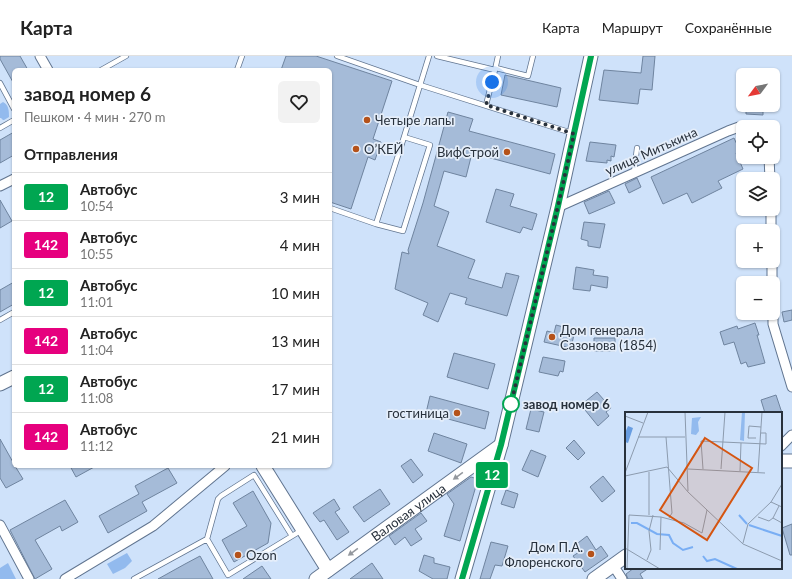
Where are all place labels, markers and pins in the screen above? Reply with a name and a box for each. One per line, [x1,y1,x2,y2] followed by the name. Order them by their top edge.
[375,112,454,128] place label: Четыре лапы
[362,115,372,125] marker: Четыре лапы
[364,141,403,157] place label: О’КЕЙ
[351,144,361,154] marker: О’КЕЙ
[437,144,499,160] place label: ВифСтрой
[502,147,512,157] marker: ВифСтрой
[560,322,656,353] place label: Дом генерала Сазонова (1854)
[547,332,557,342] marker: Дом генерала Сазонова (1854)
[502,395,520,413] marker: завод номер 6
[523,396,610,412] place label: завод номер 6
[387,405,449,421] place label: гостиница
[452,408,462,418] marker: гостиница
[505,539,583,570] place label: Дом П.А. Флоренского
[246,547,277,563] place label: Ozon
[586,549,596,559] marker: Дом П.А. Флоренского
[233,550,243,560] marker: Ozon

